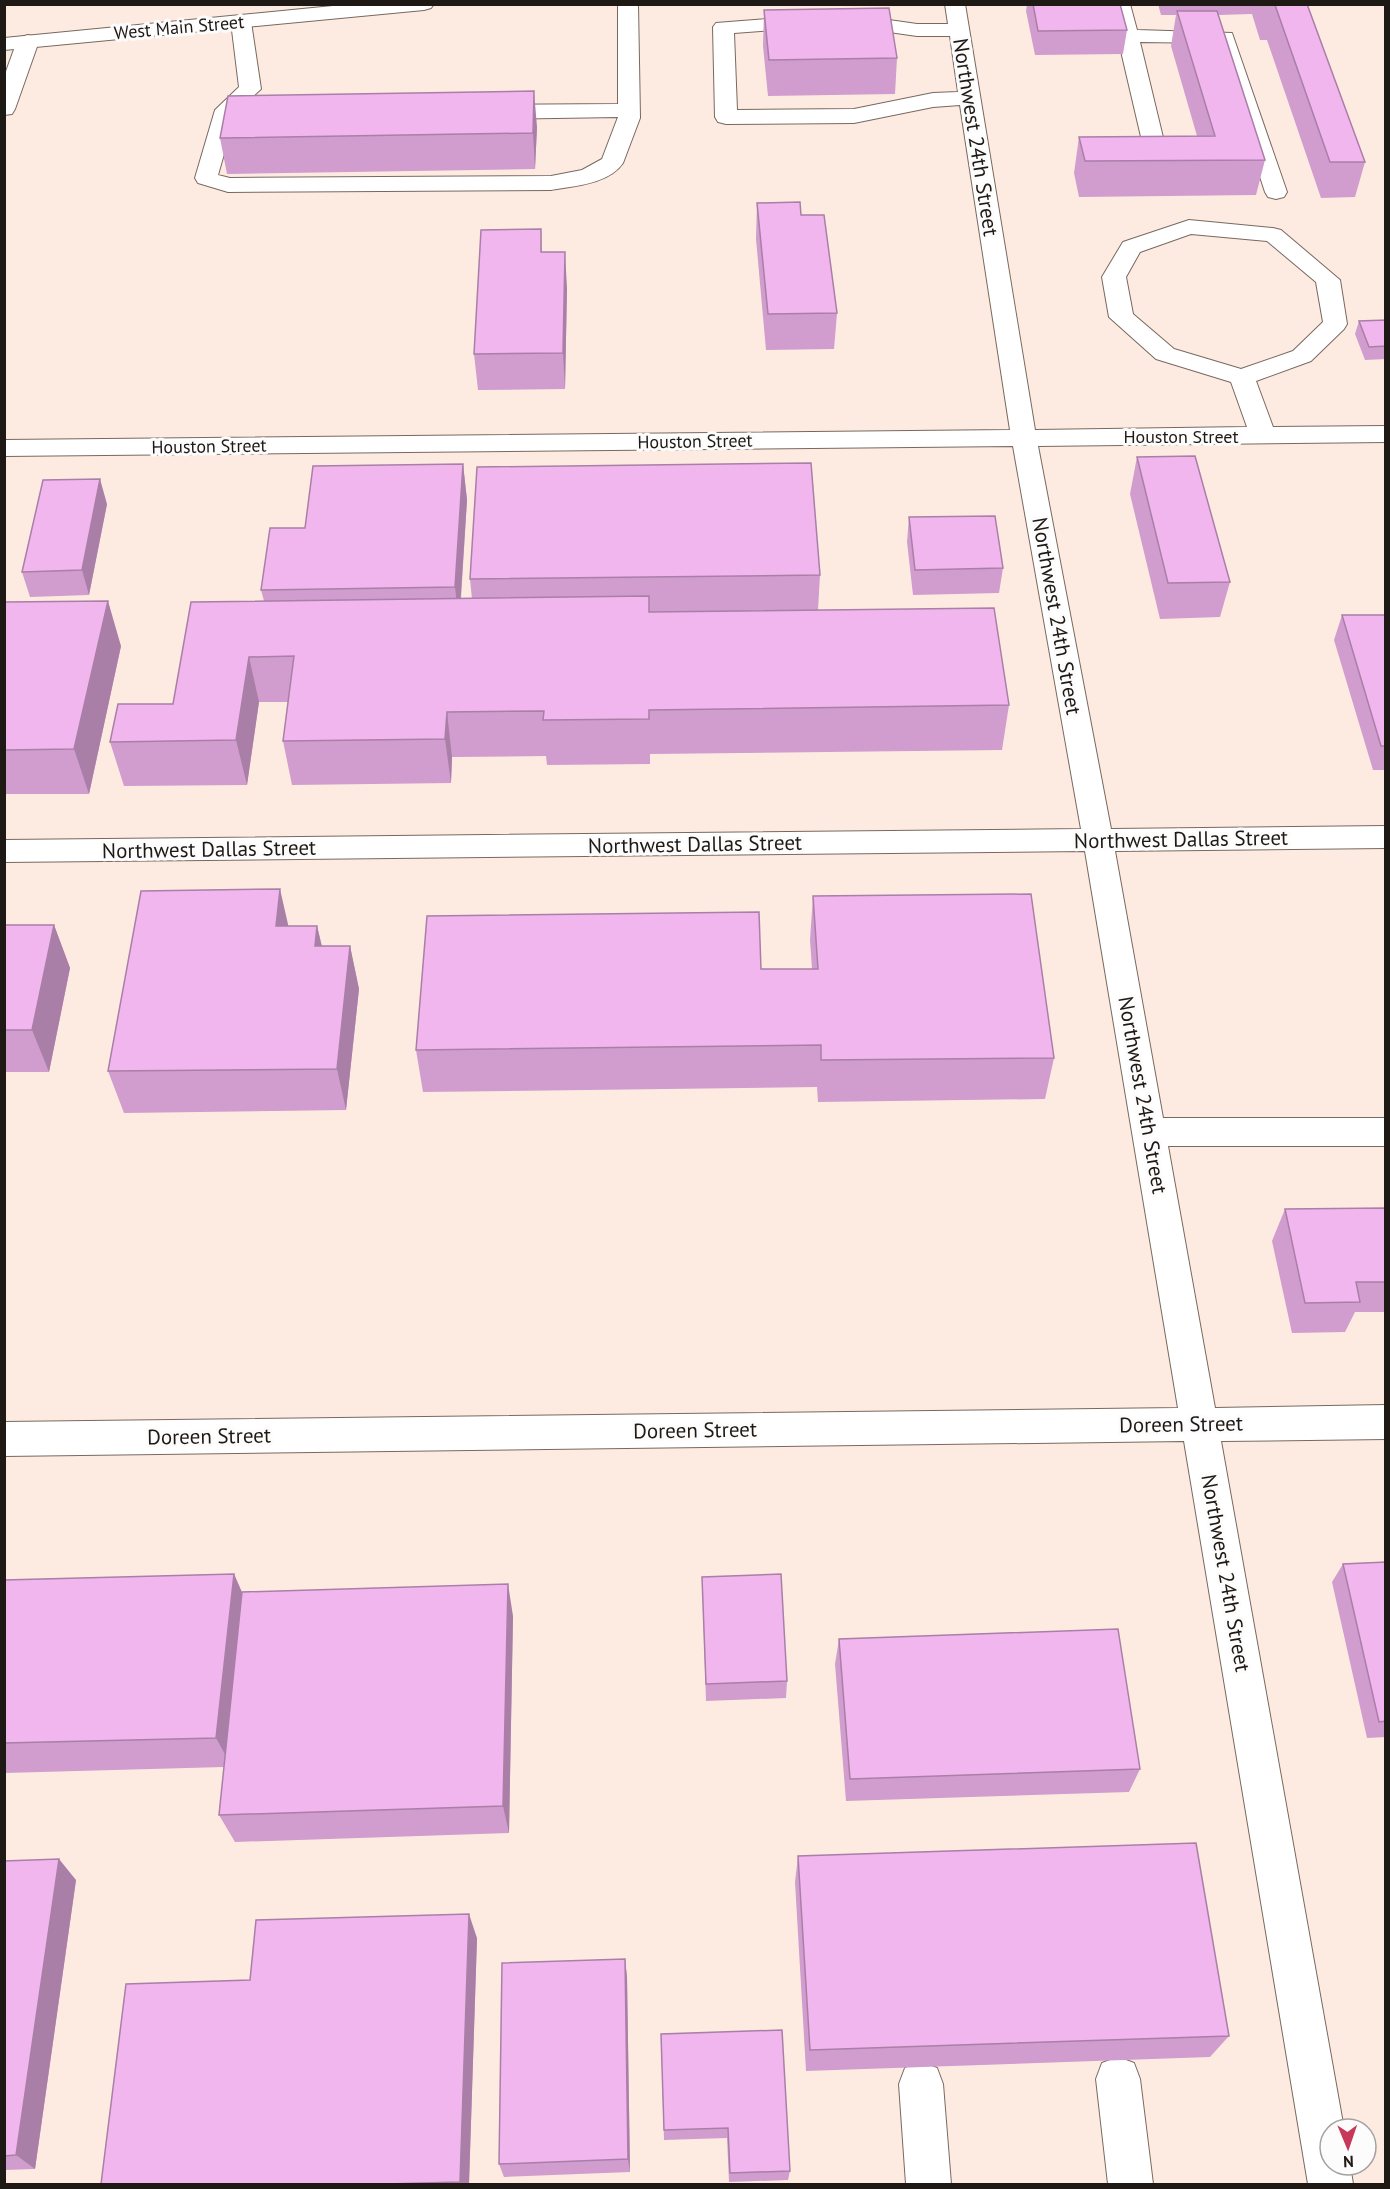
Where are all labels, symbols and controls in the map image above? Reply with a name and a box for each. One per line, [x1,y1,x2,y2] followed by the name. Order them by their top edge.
[113,10,245,44] street label: West Main Street
[947,36,1005,238] street label: Northwest 24th Street
[1123,425,1239,448] street label: Houston Street
[637,428,753,454] street label: Houston Street
[151,433,267,459] street label: Houston Street
[1026,515,1088,717] street label: Northwest 24th Street
[1074,824,1288,854] street label: Northwest Dallas Street
[588,829,802,859] street label: Northwest Dallas Street
[102,834,316,864] street label: Northwest Dallas Street
[1112,994,1174,1196] street label: Northwest 24th Street
[1119,1409,1243,1439] street label: Doreen Street
[633,1415,757,1445] street label: Doreen Street
[147,1421,271,1451] street label: Doreen Street
[1195,1472,1257,1674] street label: Northwest 24th Street
[1318,2117,1378,2177] north arrow
[1343,2152,1354,2172] text: N

